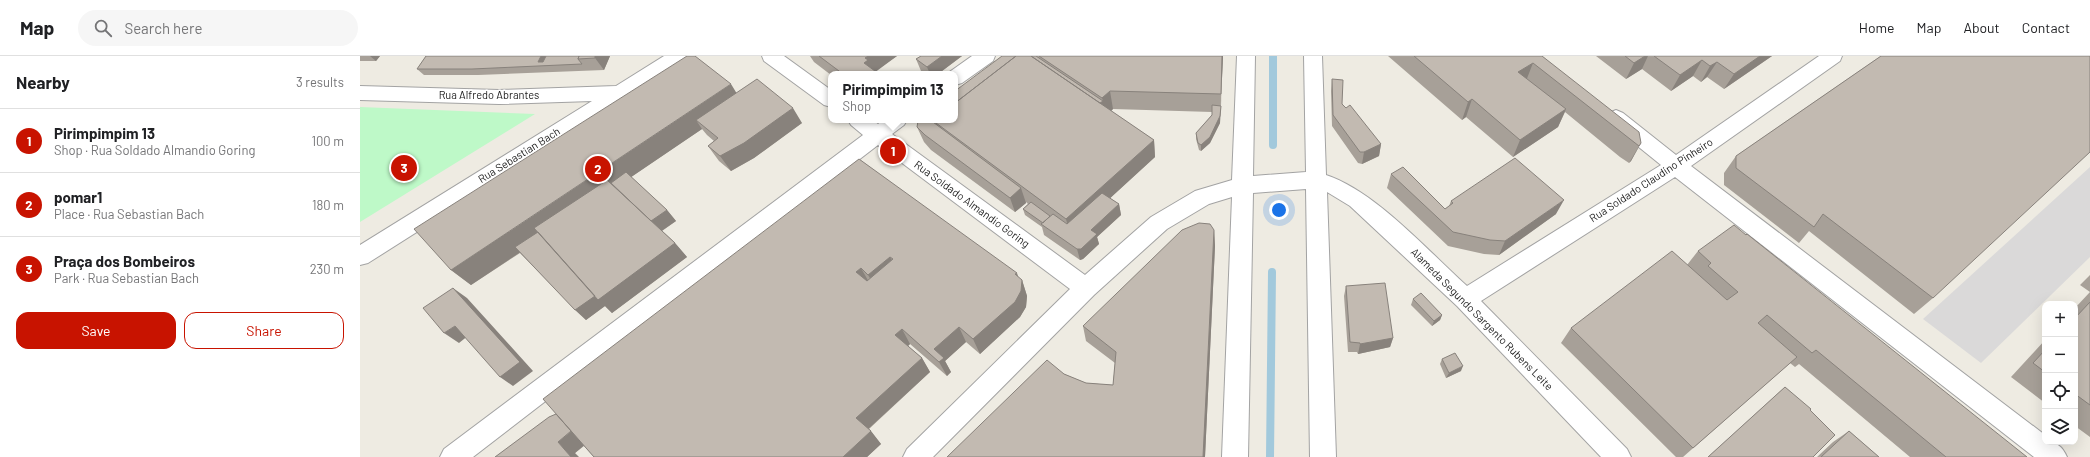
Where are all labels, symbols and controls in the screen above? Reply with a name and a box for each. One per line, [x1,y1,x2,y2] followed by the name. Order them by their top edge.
[78,10,358,46] search box
[20,16,54,39] text: Map
[92,17,114,39] icon: search
[124,19,202,37] text: Search here
[1859,19,1895,36] text: Home
[1917,19,1941,36] text: Map
[1963,19,2000,36] text: About
[2022,19,2070,36] text: Contact
[828,71,958,123] popup
[16,72,70,92] text: Nearby
[296,74,344,90] text: 3 results
[842,80,944,98] text: Pirimpimpim 13
[439,88,539,101] street label: Rua Alfredo Abrantes
[842,98,871,114] text: Shop
[54,124,155,142] text: Pirimpimpim 13
[475,124,562,185] street label: Rua Sebastian Bach
[27,133,31,149] text: 1
[311,133,344,149] text: 100 m
[1587,135,1715,224] street label: Rua Soldado Claudino Pinheiro
[880,136,906,166] pin: 1
[54,142,255,158] text: Shop · Rua Soldado Almandio Goring
[391,153,417,183] pin: 3
[585,154,611,184] pin: 2
[912,157,1033,250] street label: Rua Soldado Almandio Goring
[54,188,102,206] text: pomar1
[25,197,33,213] text: 2
[312,197,344,213] text: 180 m
[1269,200,1289,220] your location
[54,206,204,222] text: Place · Rua Sebastian Bach
[1409,245,1556,393] street label: Alameda Segundo Sargento Rubens Leite
[54,252,195,270] text: Praça dos Bombeiros
[25,261,33,277] text: 3
[310,261,344,277] text: 230 m
[54,270,199,286] text: Park · Rua Sebastian Bach
[2042,301,2078,445] map controls
[2042,301,2078,337] button: +
[16,312,176,349] button: Save
[184,312,344,349] button: Share
[2042,337,2078,373] button: −
[2042,373,2078,409] button: locate
[2042,409,2078,445] button: layers

